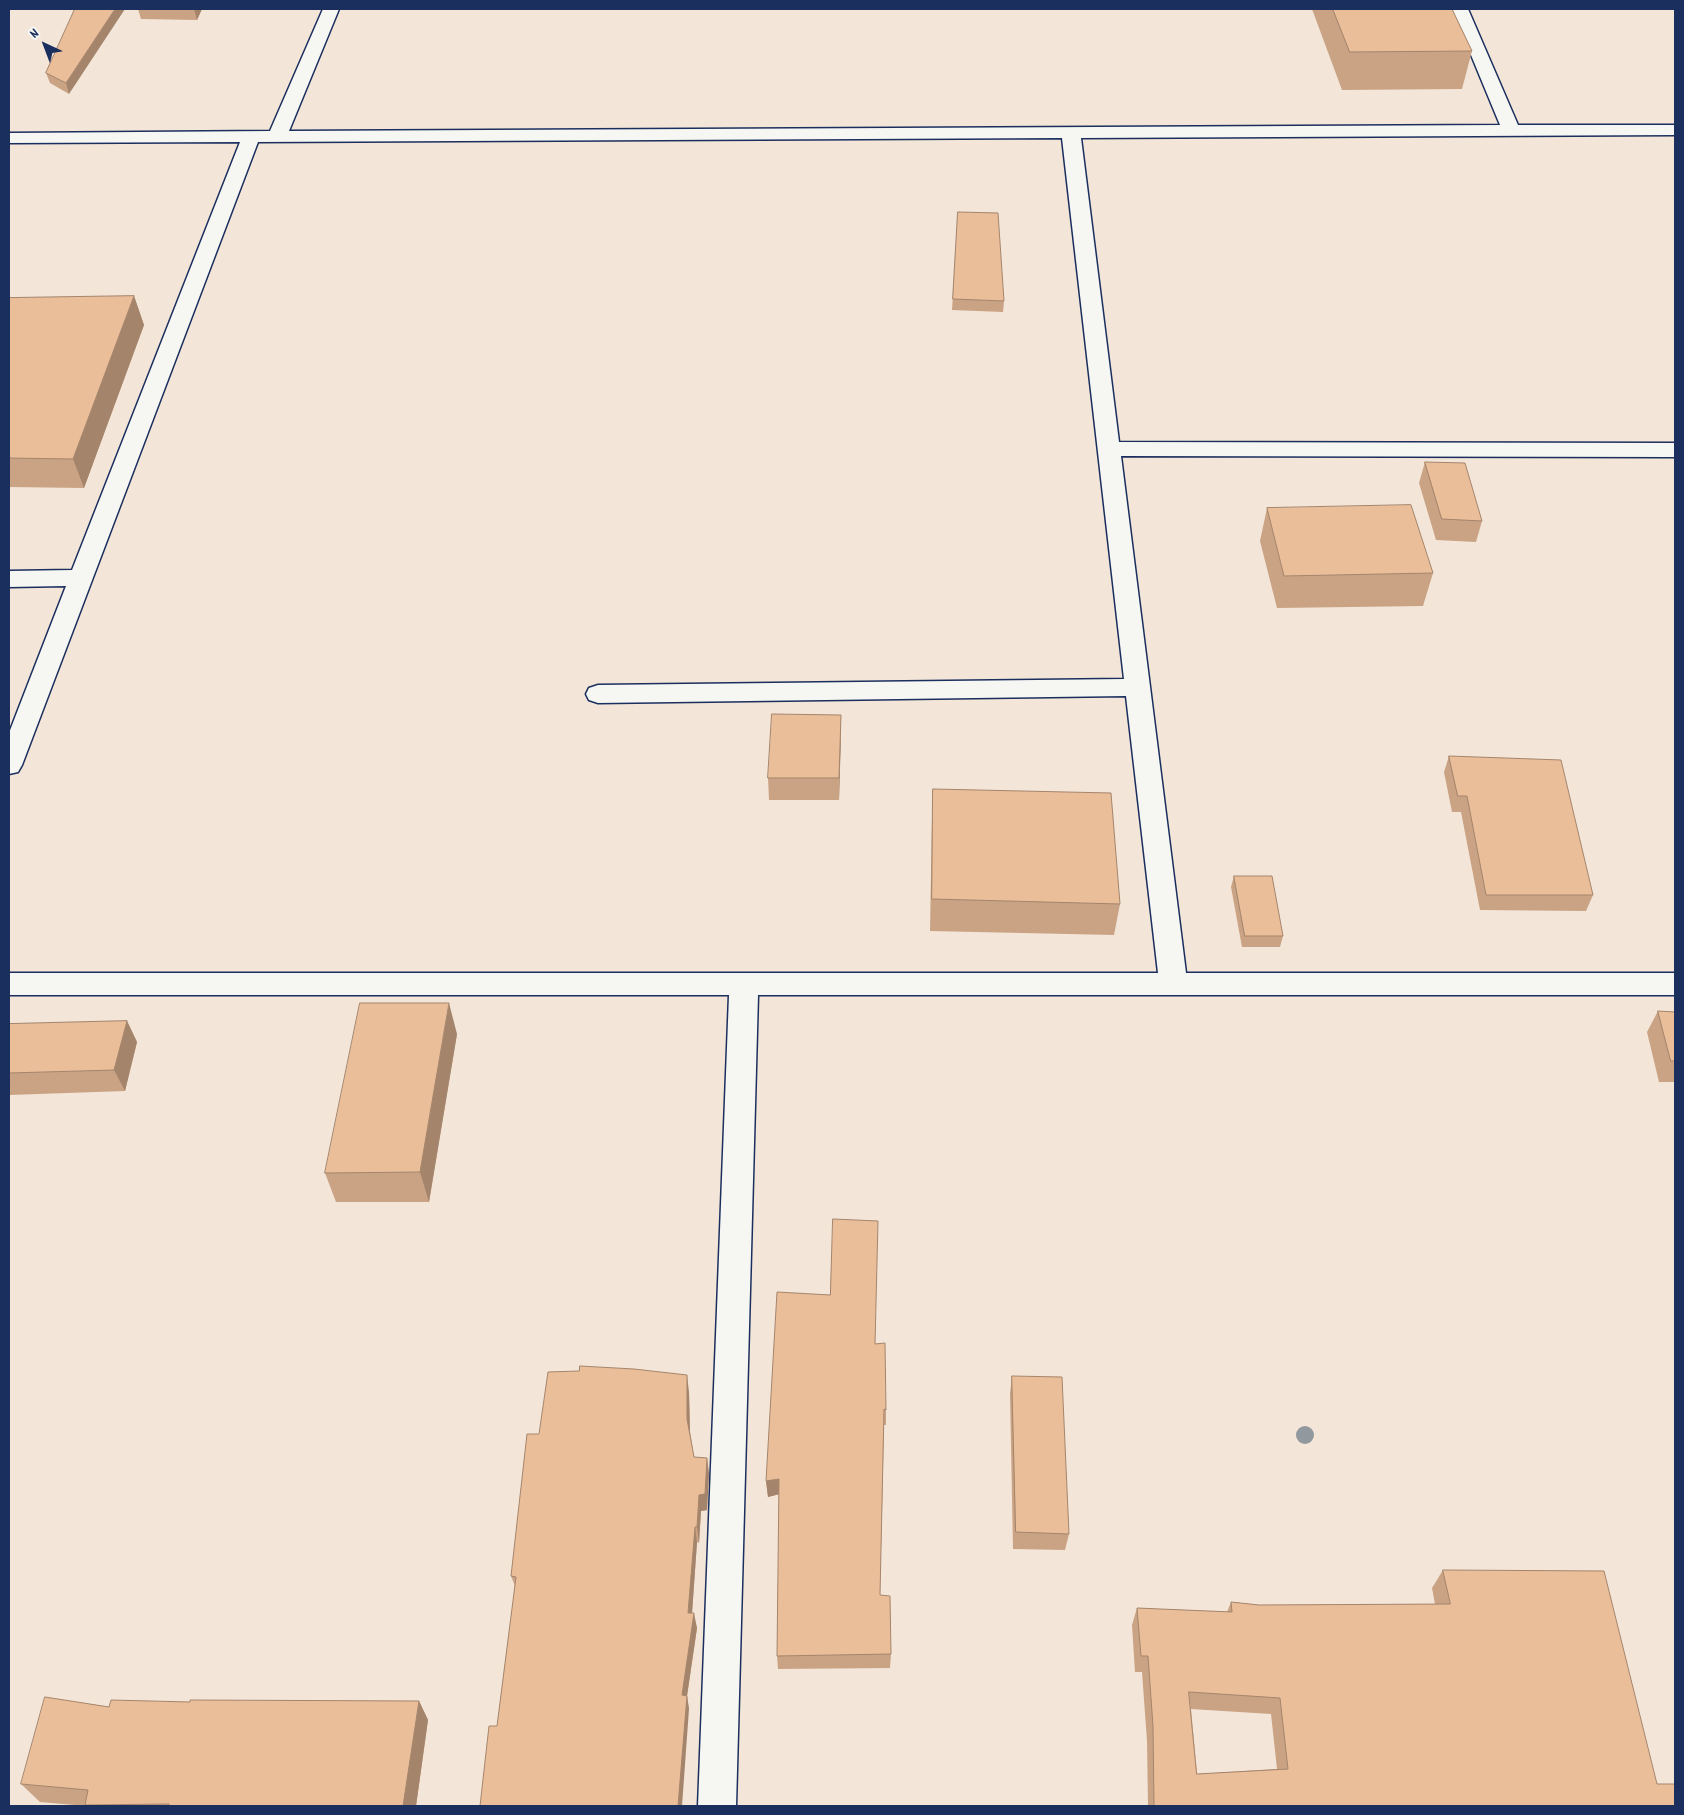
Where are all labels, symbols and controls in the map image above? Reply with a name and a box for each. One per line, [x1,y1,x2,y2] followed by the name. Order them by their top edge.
[20,20,70,70] north arrow
[25,24,44,44] text: N

